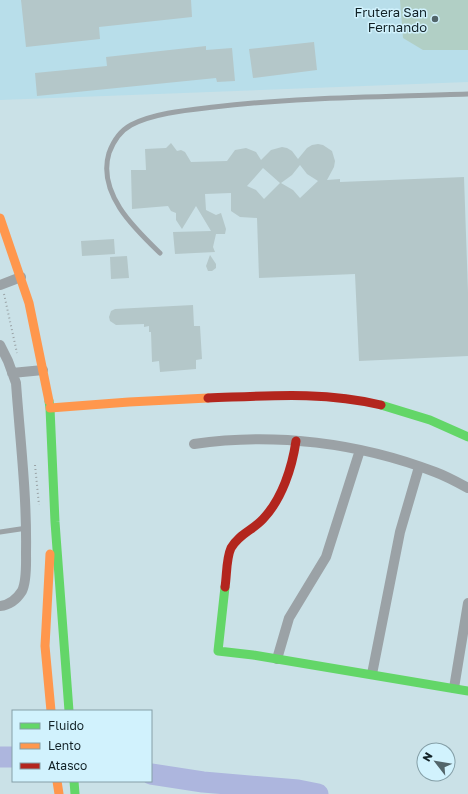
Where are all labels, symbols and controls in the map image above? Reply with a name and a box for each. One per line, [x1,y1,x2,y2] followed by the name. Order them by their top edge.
[354,4,427,35] place label: Frutera San Fernando
[430,14,440,24] marker: Frutera San Fernando
[12,710,152,782] legend
[48,718,84,733] text: Fluido
[48,738,81,753] text: Lento
[416,742,456,782] north arrow
[419,750,435,764] text: N
[48,758,87,773] text: Atasco

